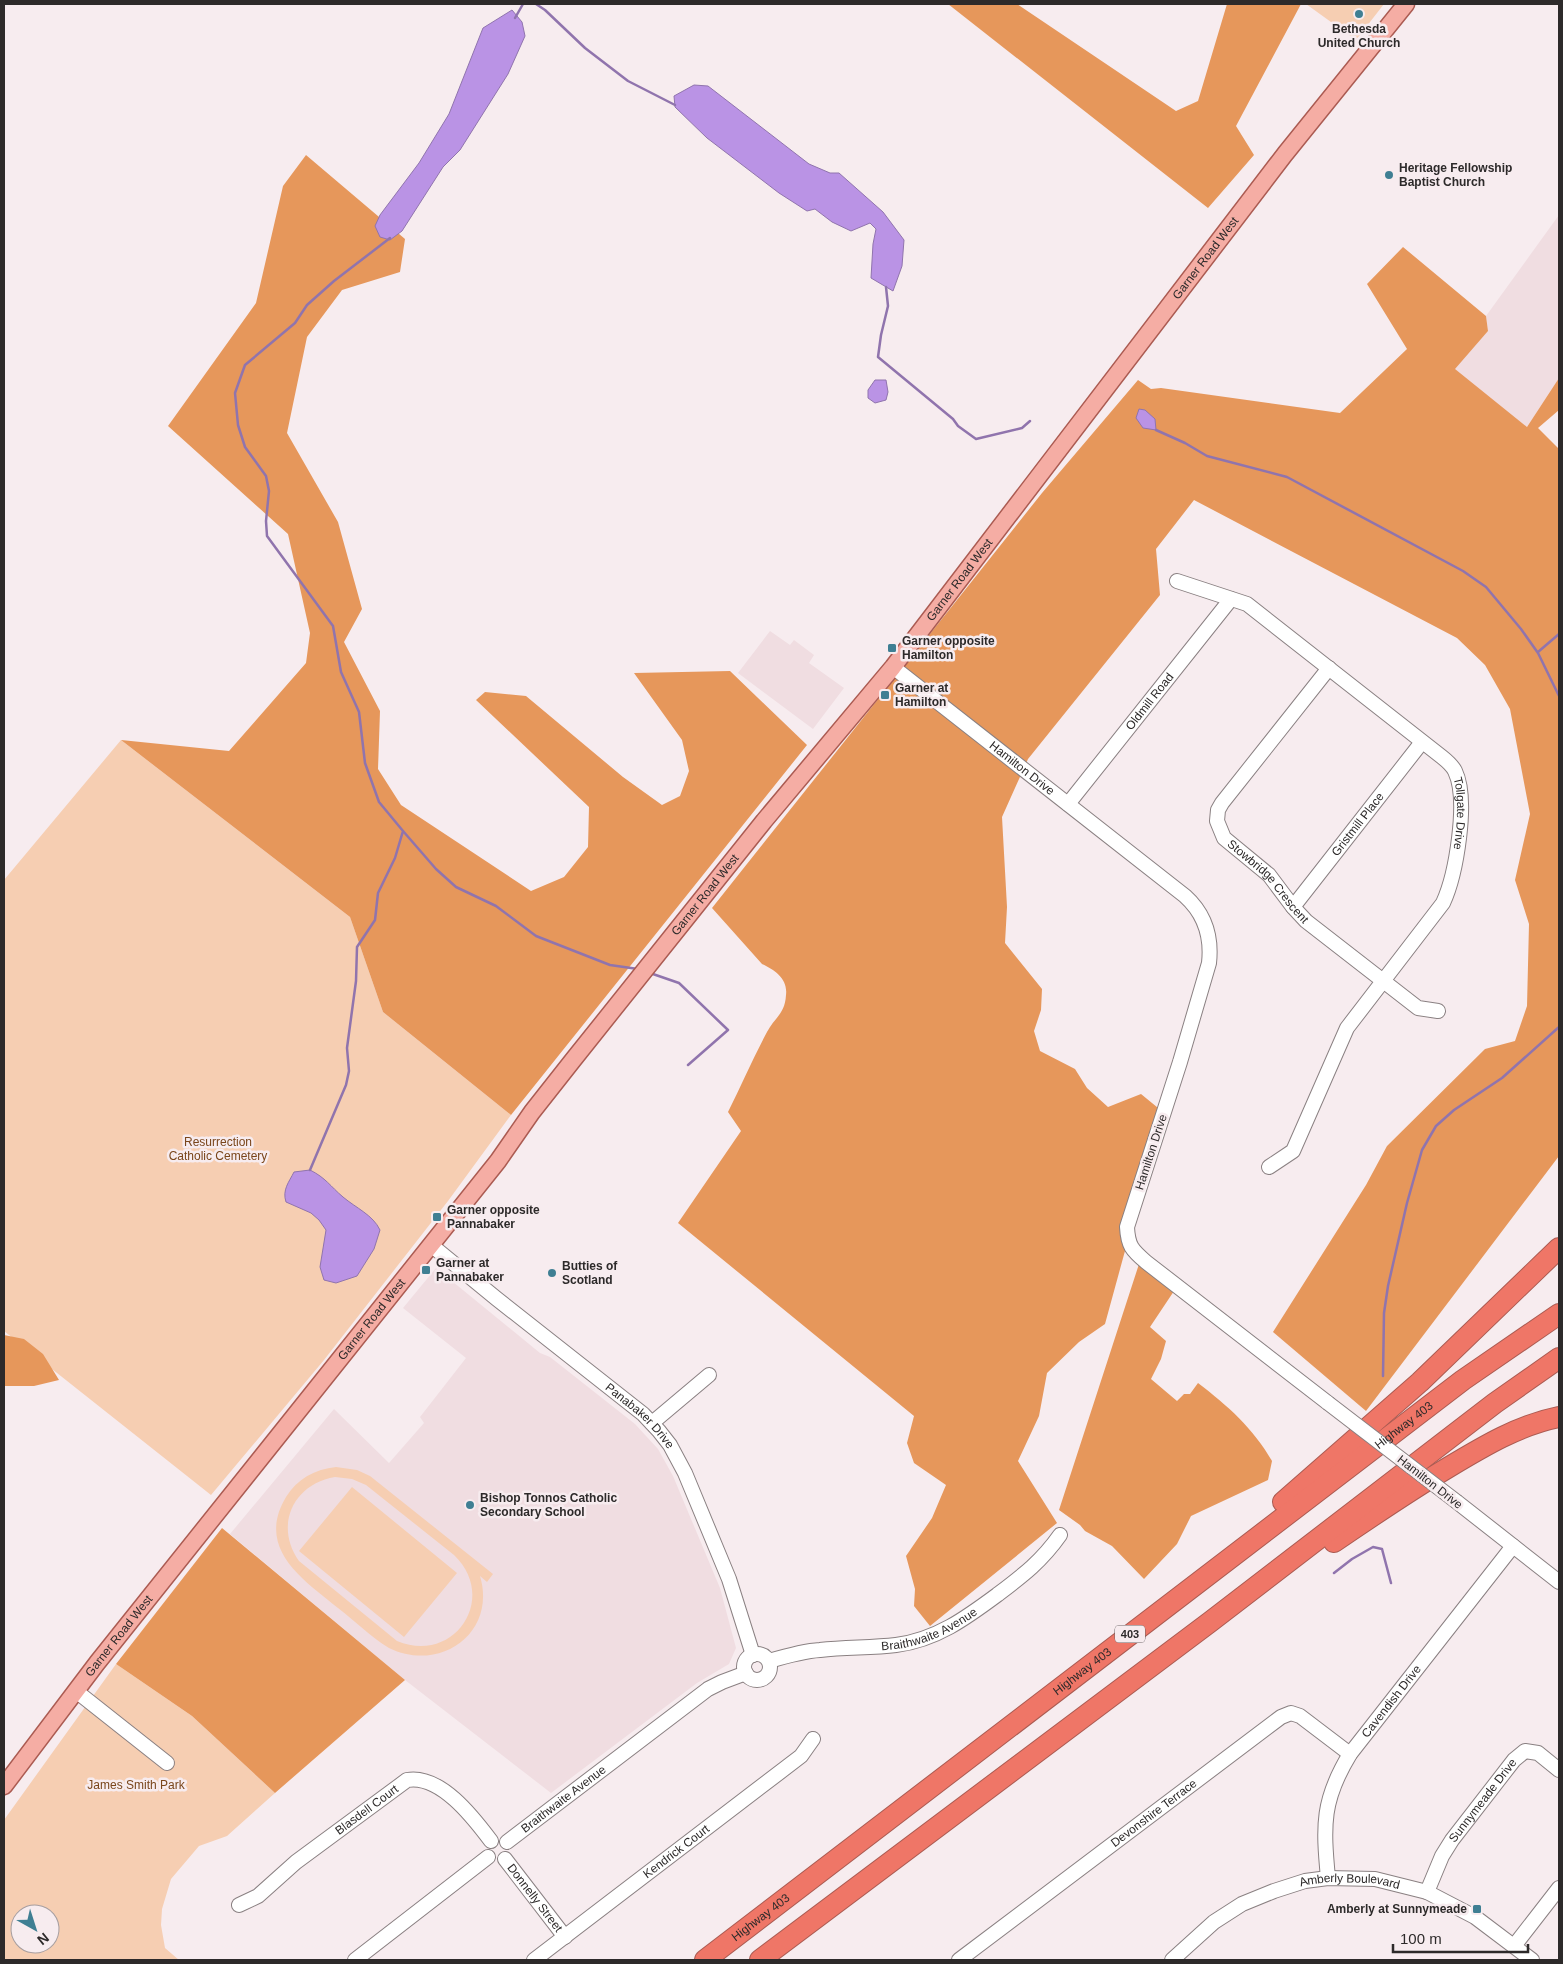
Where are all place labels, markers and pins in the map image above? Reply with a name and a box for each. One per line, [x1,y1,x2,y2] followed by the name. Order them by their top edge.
[1353,8,1365,20] marker: Bethesda United Church
[1318,22,1400,50] place label: Bethesda United Church
[1399,161,1512,189] place label: Heritage Fellowship Baptist Church
[1383,169,1395,181] marker: Heritage Fellowship Baptist Church
[902,634,995,662] place label: Garner opposite Hamilton
[886,642,898,654] marker: Garner opposite Hamilton
[895,681,948,709] place label: Garner at Hamilton
[879,689,891,701] marker: Garner at Hamilton
[447,1203,540,1231] place label: Garner opposite Pannabaker
[431,1211,443,1223] marker: Garner opposite Pannabaker
[436,1256,504,1284] place label: Garner at Pannabaker
[562,1259,618,1287] place label: Butties of Scotland
[420,1264,432,1276] marker: Garner at Pannabaker
[546,1267,558,1279] marker: Butties of Scotland
[480,1491,617,1519] place label: Bishop Tonnos Catholic Secondary School
[464,1499,476,1511] marker: Bishop Tonnos Catholic Secondary School
[1327,1902,1467,1916] place label: Amberly at Sunnymeade
[1471,1903,1483,1915] marker: Amberly at Sunnymeade

